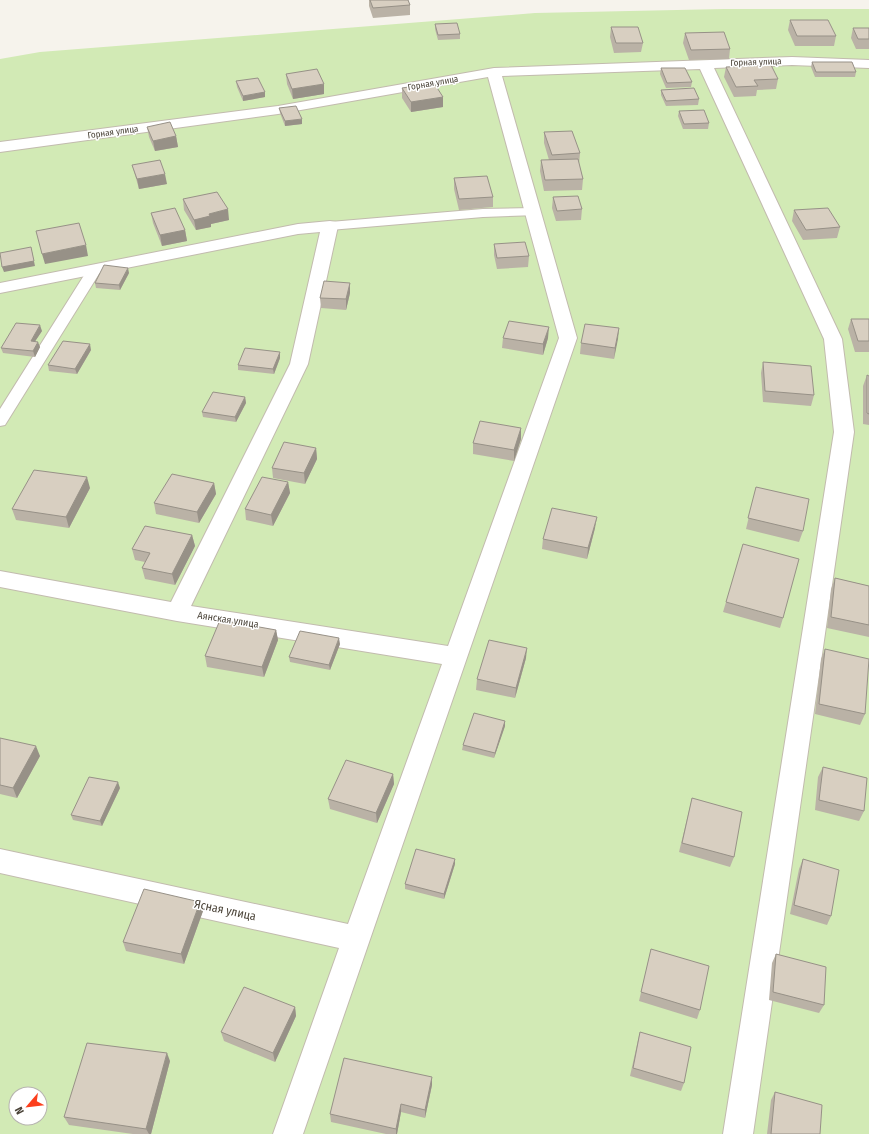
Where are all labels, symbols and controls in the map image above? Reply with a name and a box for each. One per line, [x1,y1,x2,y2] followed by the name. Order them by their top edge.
[730,56,782,68] street label: Горная улица
[407,74,460,92] street label: Горная улица
[87,123,140,141] street label: Горная улица
[197,609,259,631] street label: Аянская улица
[193,897,257,923] street label: Ясная улица
[8,1086,48,1126] north arrow
[12,1104,27,1116] text: N

